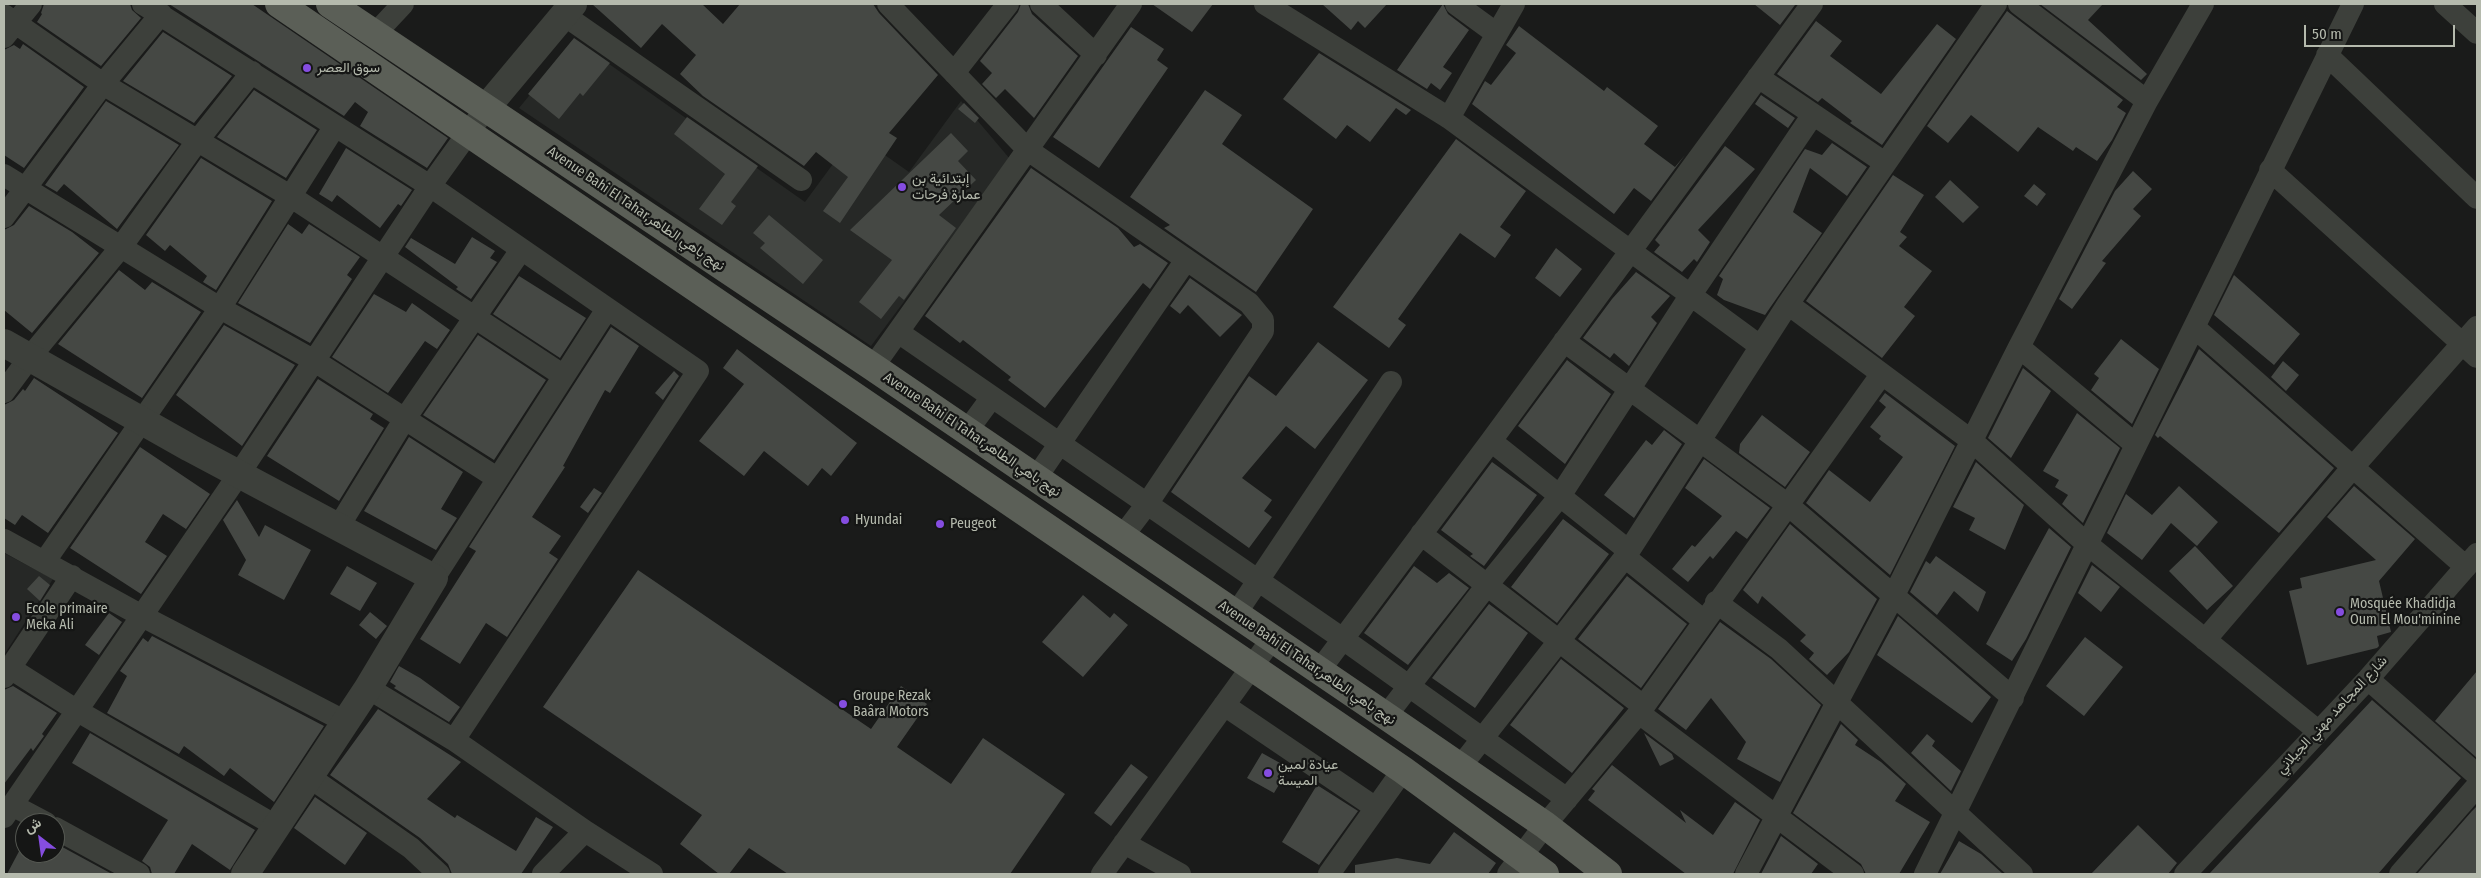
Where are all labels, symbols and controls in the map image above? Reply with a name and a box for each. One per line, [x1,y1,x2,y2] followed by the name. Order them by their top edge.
[2306,15,2457,47] scale bar
[2312,25,2342,43] text: 50 m
[317,60,380,76] place label: سوق العصر
[301,62,313,74] marker: سوق العصر
[544,143,728,275] street label: Avenue Bahi El Tahar,نهج باهي الطاهر
[912,171,980,203] place label: إبتدائية بن عمارة فرحات
[896,181,908,193] marker: إبتدائية بن عمارة فرحات
[880,369,1064,501] street label: Avenue Bahi El Tahar,نهج باهي الطاهر
[855,512,902,528] place label: Hyundai
[839,514,851,526] marker: Hyundai
[950,516,996,532] place label: Peugeot
[934,518,946,530] marker: Peugeot
[2350,596,2461,628] place label: Mosquée Khadidja Oum El Mou'minine
[1215,597,1399,729] street label: Avenue Bahi El Tahar,نهج باهي الطاهر
[26,601,108,634] place label: Ecole primaire Meka Ali
[2334,606,2346,618] marker: Mosquée Khadidja Oum El Mou'minine
[10,611,22,623] marker: Ecole primaire Meka Ali
[2273,652,2391,778] street label: شارع المجاهد مهني الجيلاني
[853,688,931,720] place label: Groupe Rezak Baâra Motors
[837,698,849,710] marker: Groupe Rezak Baâra Motors
[1278,757,1338,790] place label: عيادة لمين الميسة
[1262,767,1274,779] marker: عيادة لمين الميسة
[15,813,65,863] north arrow
[21,814,44,837] text: ش

